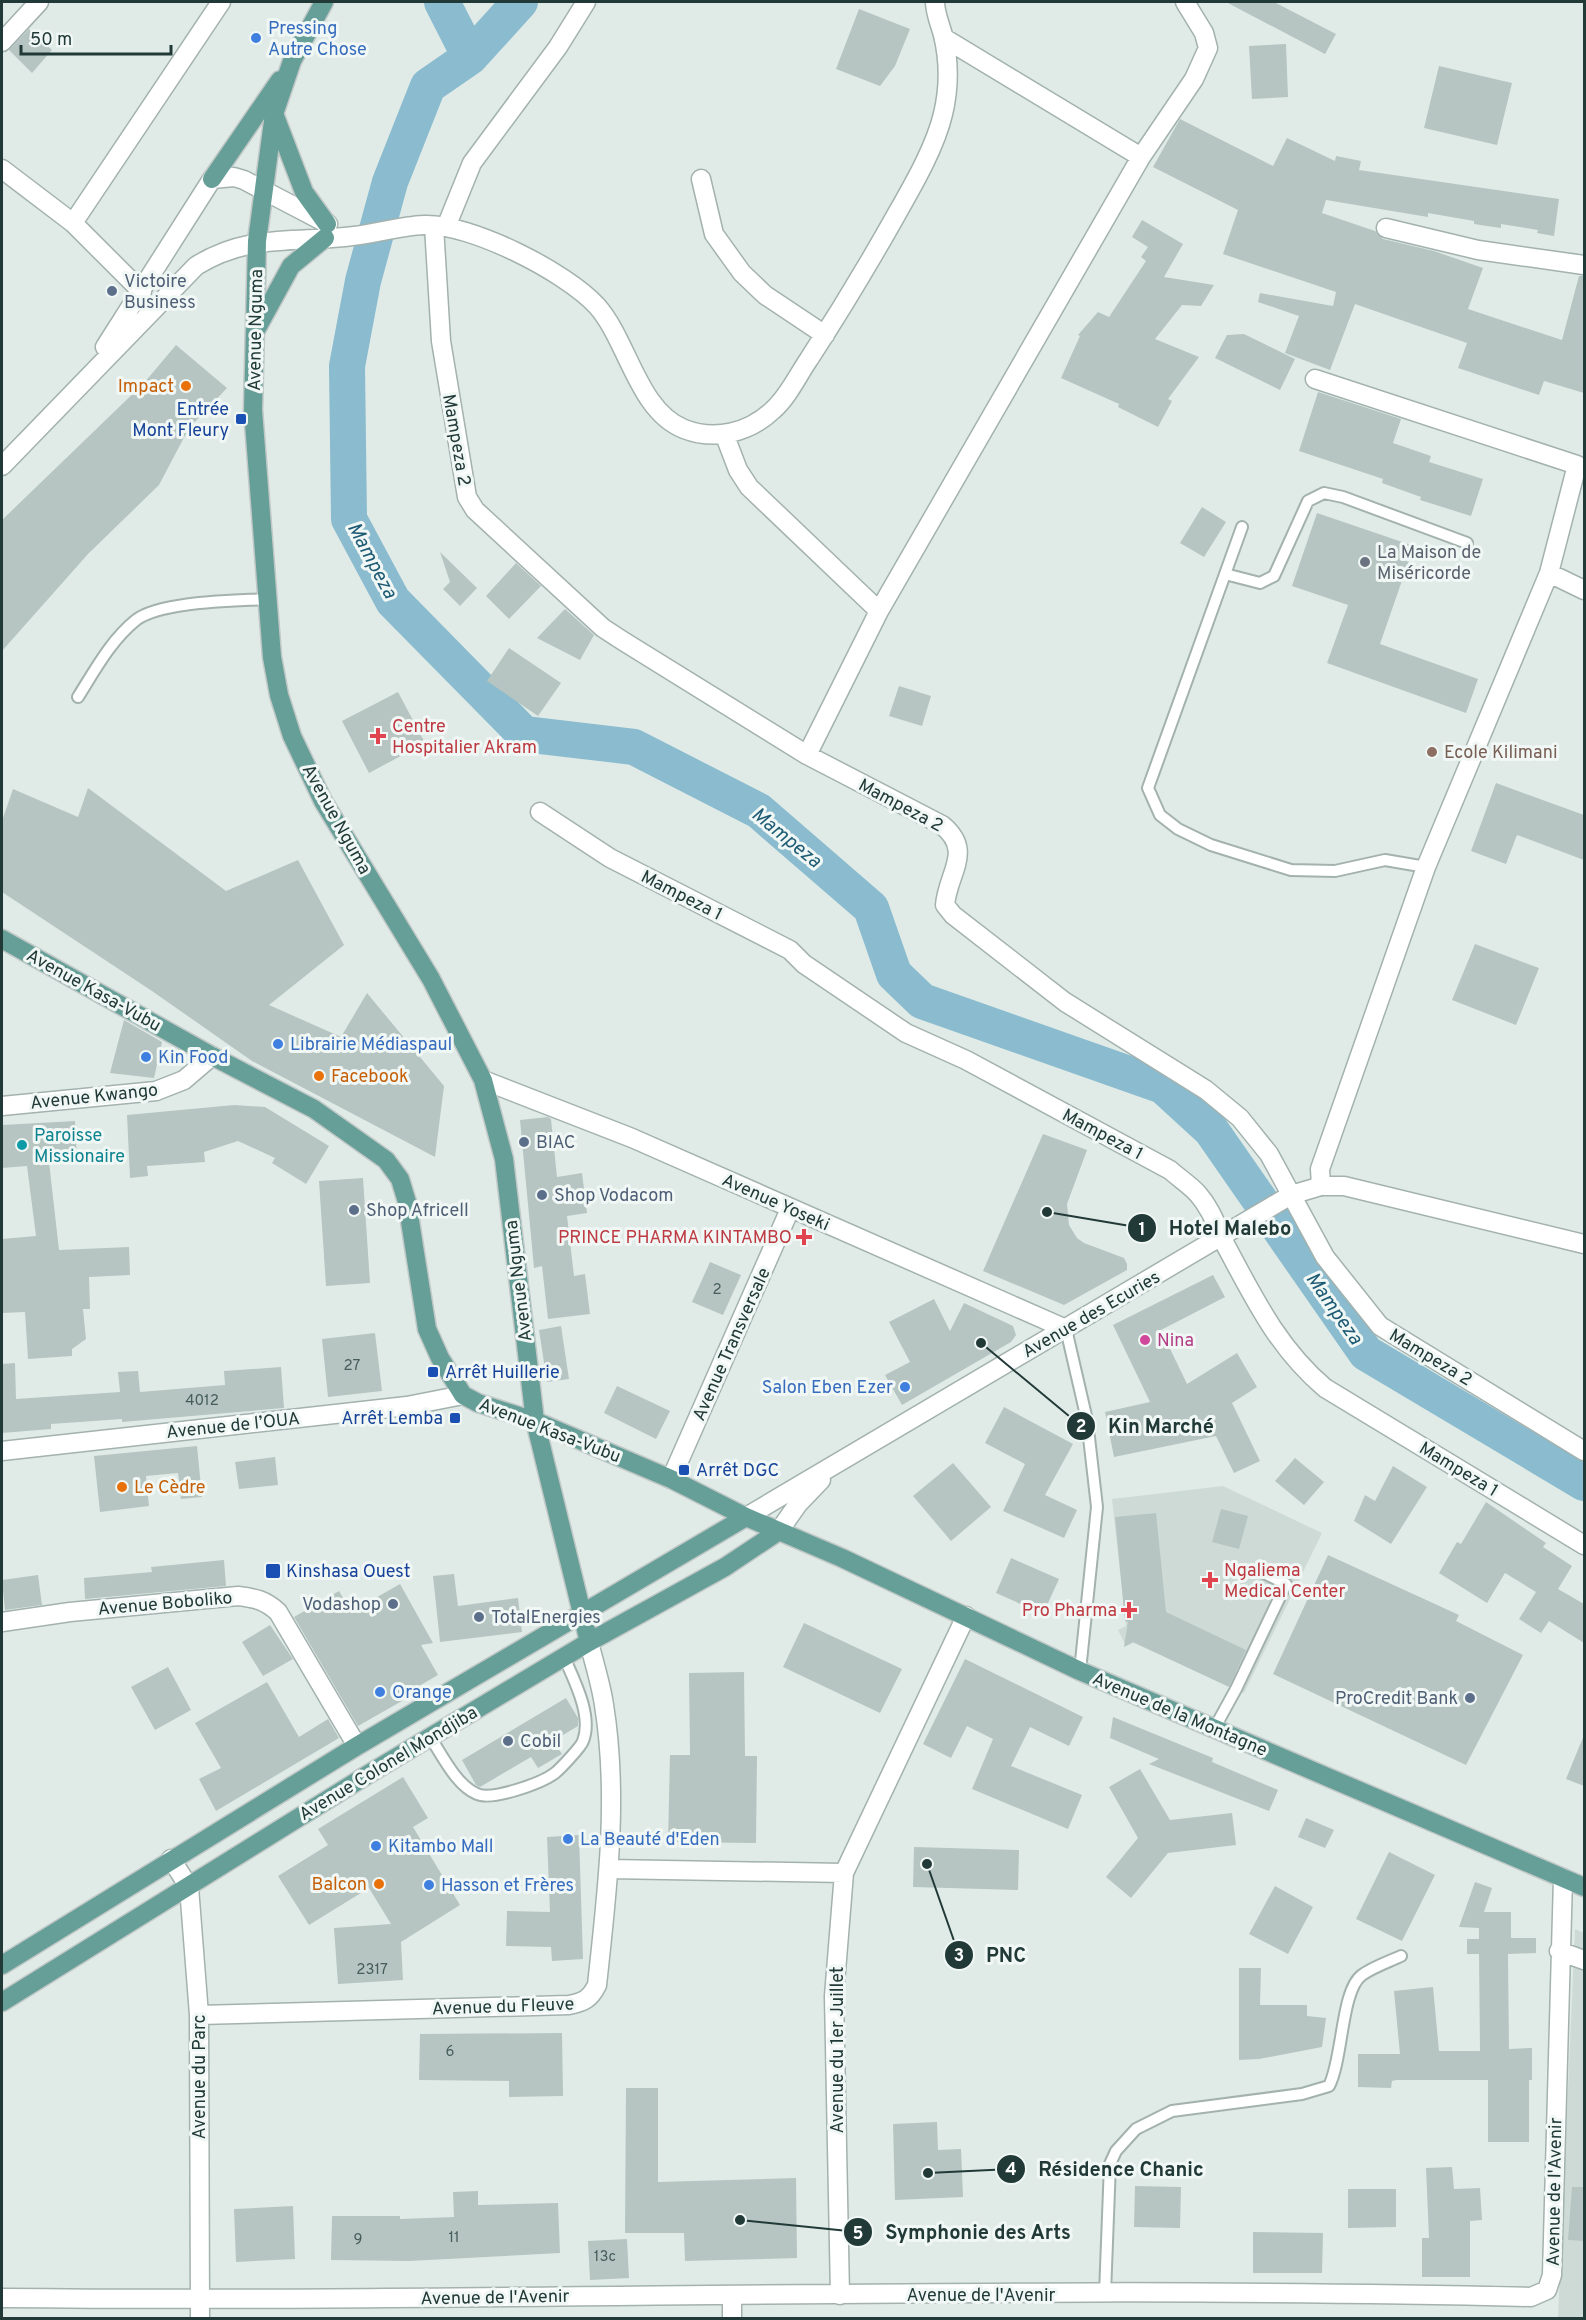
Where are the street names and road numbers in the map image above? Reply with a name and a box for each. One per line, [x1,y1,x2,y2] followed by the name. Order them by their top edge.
[244,269,269,391] street label: Avenue Nguma
[436,393,475,488] street label: Mampeza 2
[296,761,375,879] street label: Avenue Nguma
[854,774,947,838] street label: Mampeza 2
[637,866,726,927] street label: Mampeza 1
[22,945,165,1038] street label: Avenue Kasa-Vubu
[29,1079,159,1116] street label: Avenue Kwango
[1058,1104,1147,1166] street label: Mampeza 1
[718,1169,833,1237] street label: Avenue Yoseki
[501,1219,538,1343] street label: Avenue Nguma
[688,1264,776,1425] street label: Avenue Transversale
[1019,1266,1165,1364] street label: Avenue des Ecuries
[1384,1325,1476,1392] street label: Mampeza 2
[475,1394,624,1469] street label: Avenue Kasa-Vubu
[165,1408,301,1445] street label: Avenue de l’OUA
[1414,1438,1502,1503] street label: Mampeza 1
[97,1587,233,1622] street label: Avenue Boboliko
[1088,1668,1270,1763] street label: Avenue de la Montagne
[295,1702,482,1827] street label: Avenue Colonel Mondjiba
[827,1966,850,2134] street label: Avenue du 1er Juillet
[431,1994,575,2021] street label: Avenue du Fleuve
[189,2014,212,2140] street label: Avenue du Parc
[1543,2117,1568,2267] street label: Avenue de l'Avenir
[906,2285,1056,2308] street label: Avenue de l'Avenir
[420,2286,570,2311] street label: Avenue de l'Avenir

